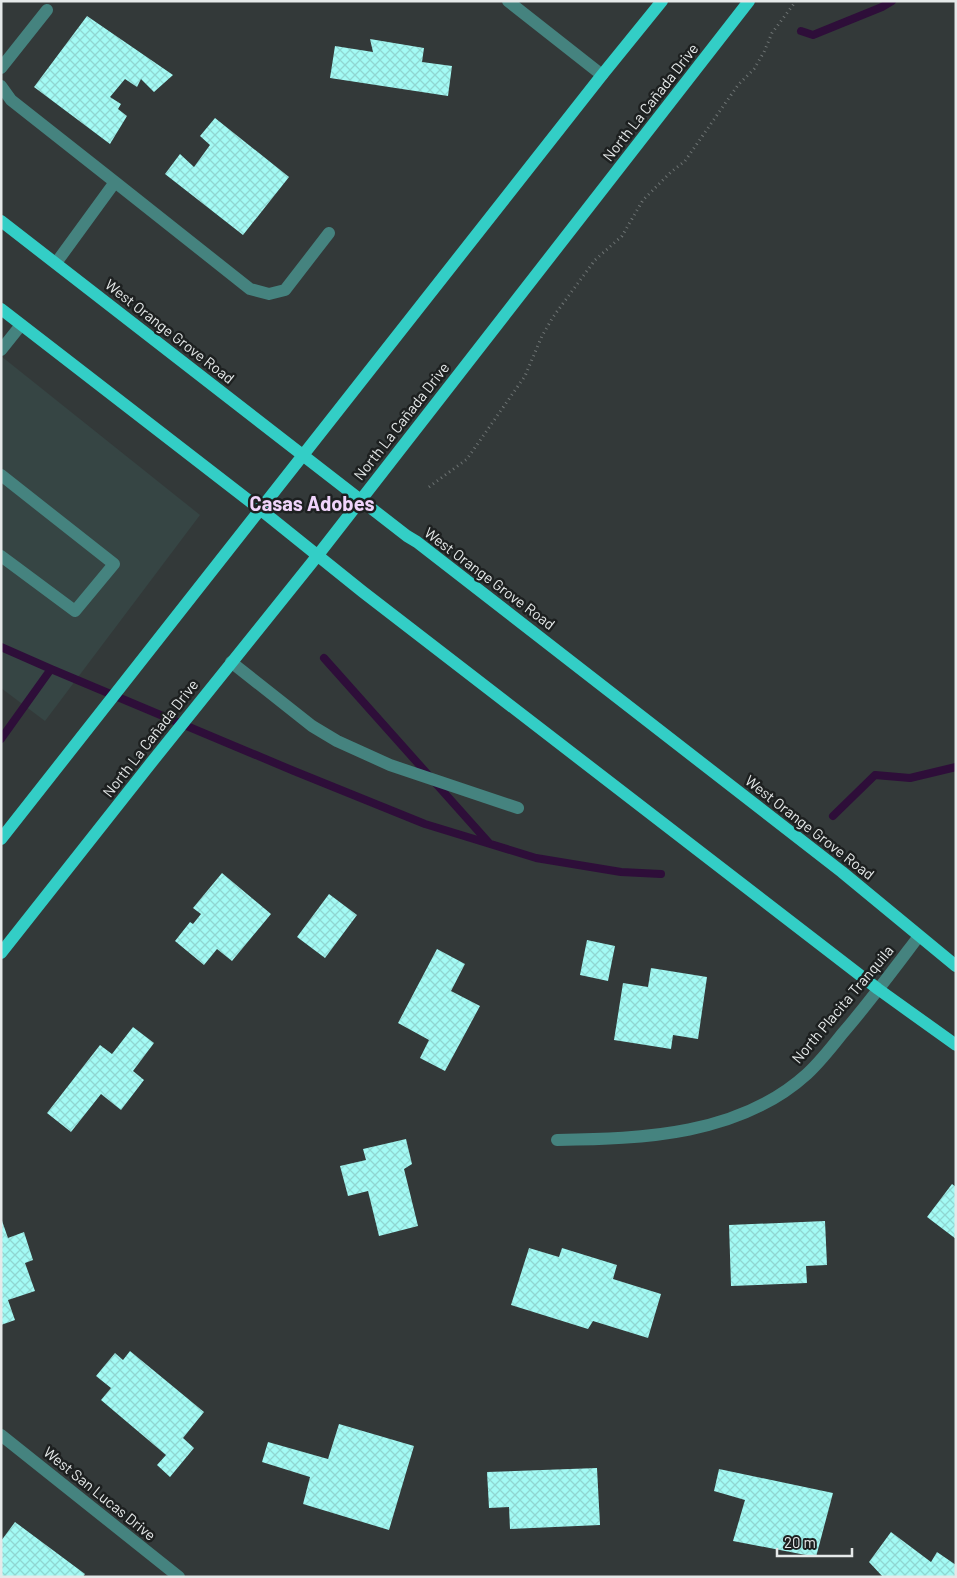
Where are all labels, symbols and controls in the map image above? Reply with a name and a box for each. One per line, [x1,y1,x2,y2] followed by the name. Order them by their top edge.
[598,40,702,164] street label: North La Cañada Drive
[102,275,238,387] street label: West Orange Grove Road
[349,359,453,483] street label: North La Cañada Drive
[250,491,374,515] district label: Casas Adobes
[421,523,559,633] street label: West Orange Grove Road
[98,676,202,800] street label: North La Cañada Drive
[742,771,878,883] street label: West Orange Grove Road
[787,941,897,1067] street label: North Placita Tranquila
[40,1442,160,1544] street label: West San Lucas Drive
[777,1526,852,1558] scale bar
[784,1533,816,1551] text: 20 m

